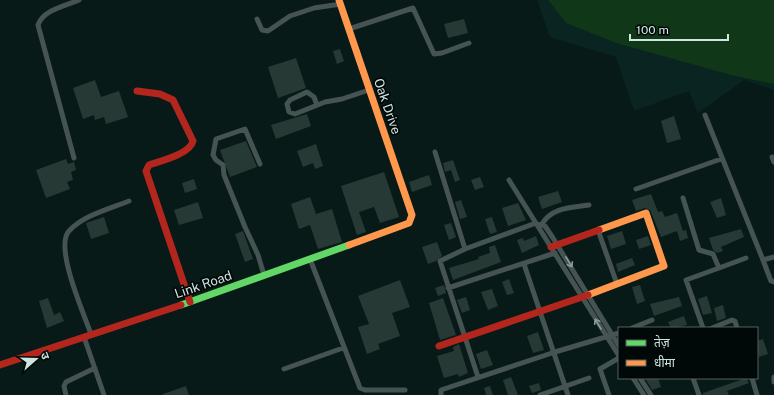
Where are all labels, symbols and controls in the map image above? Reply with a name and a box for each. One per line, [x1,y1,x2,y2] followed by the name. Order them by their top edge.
[630,16,728,42] scale bar
[636,23,669,37] text: 100 m
[371,76,404,136] street label: Oak Drive
[565,256,573,267] one-way arrow
[173,268,234,301] street label: Link Road
[594,319,602,330] one-way arrow
[618,327,758,379] legend
[654,335,671,350] text: तेज़
[16,339,56,379] north arrow
[39,351,52,361] text: उ
[654,355,676,370] text: धीमा

